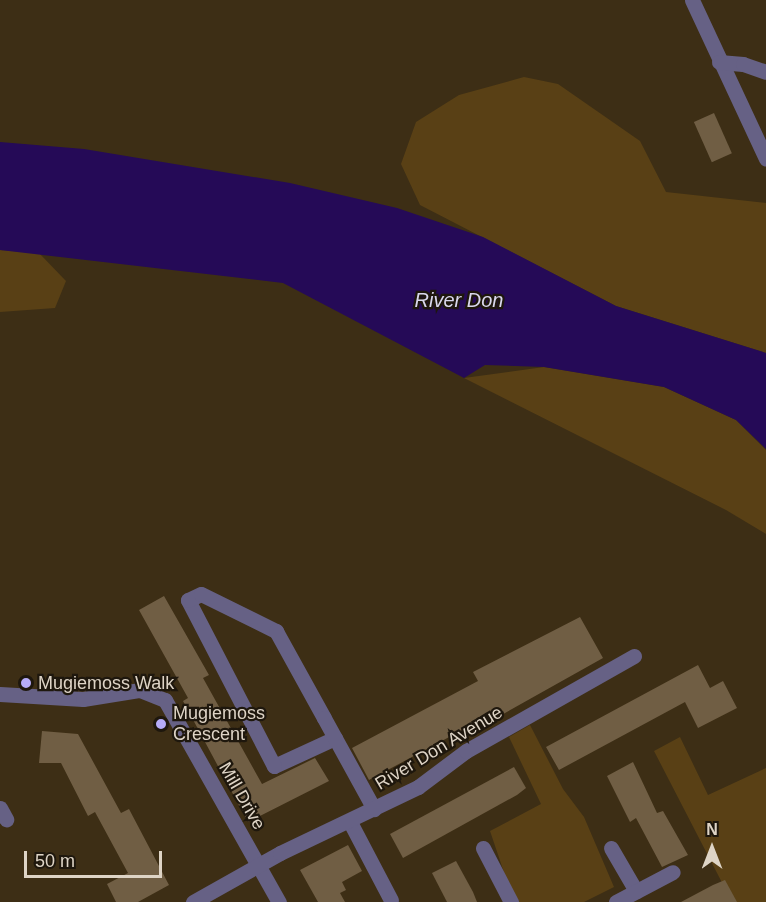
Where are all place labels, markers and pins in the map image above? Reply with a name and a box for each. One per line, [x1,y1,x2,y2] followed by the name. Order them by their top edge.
[38,672,174,694] place label: Mugiemoss Walk
[19,676,33,690] marker: Mugiemoss Walk
[173,703,265,746] place label: Mugiemoss Crescent
[154,717,168,731] marker: Mugiemoss Crescent

